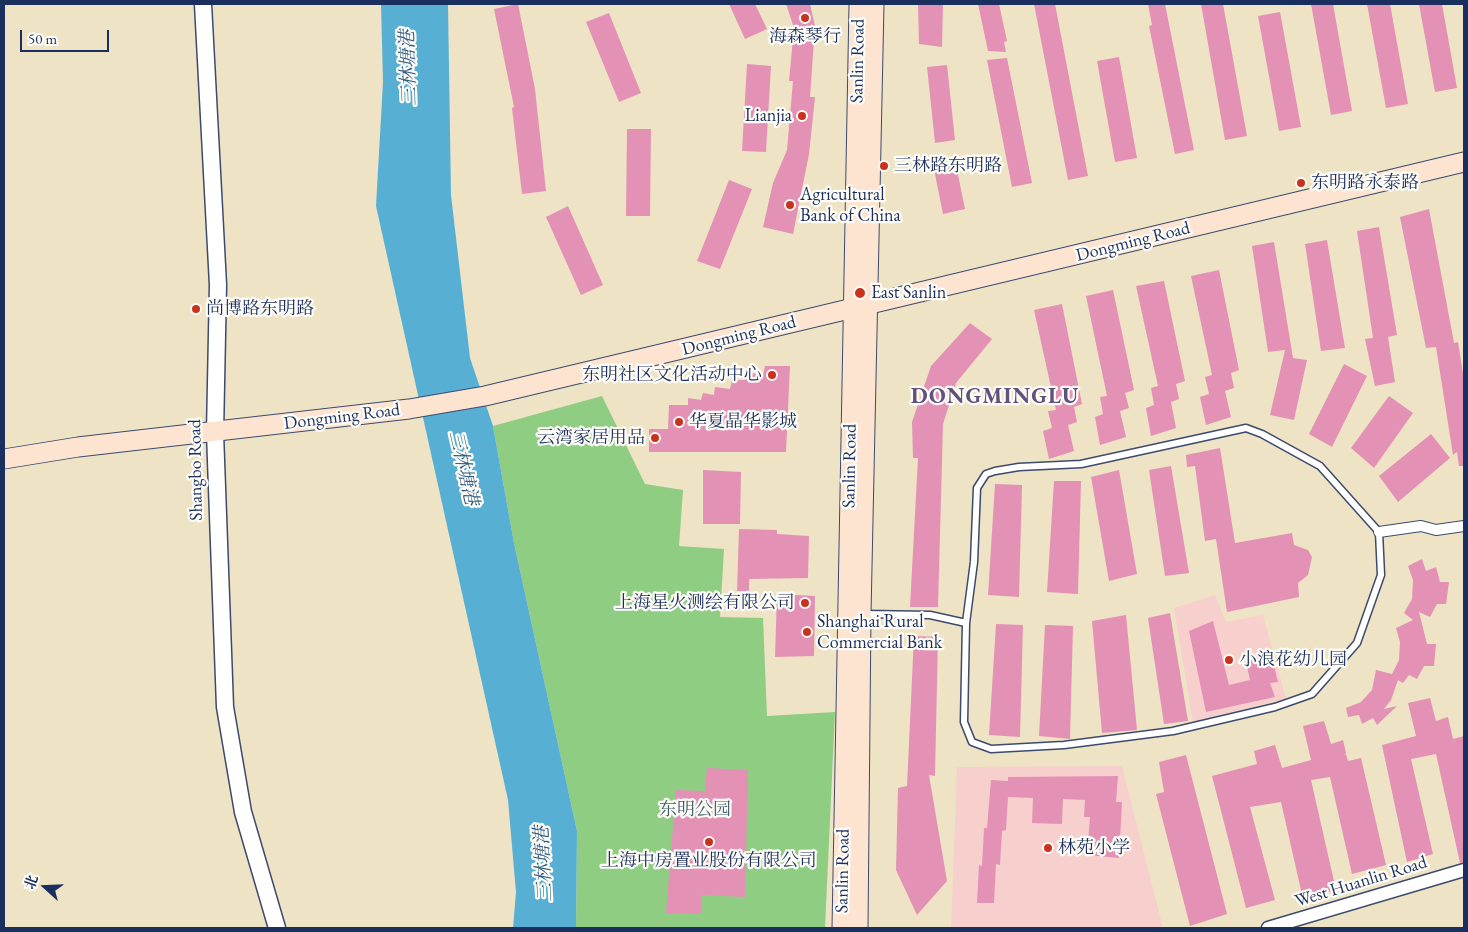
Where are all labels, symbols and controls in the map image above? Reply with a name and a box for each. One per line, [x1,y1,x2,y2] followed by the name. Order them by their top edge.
[799,12,811,24] marker: 海森琴行
[846,19,870,103] street label: Sanlin Road
[22,20,111,52] scale bar
[769,26,841,48] place label: 海森琴行
[28,29,57,48] text: 50 m
[396,30,422,106] water label: 三林塘港
[745,105,792,127] place label: Lianjia
[796,110,808,122] marker: Lianjia
[894,155,1002,177] place label: 三林路东明路
[878,160,890,172] marker: 三林路东明路
[1311,172,1419,194] place label: 东明路永泰路
[1295,177,1307,189] marker: 东明路永泰路
[800,184,901,226] place label: Agricultural Bank of China
[784,199,796,211] marker: Agricultural Bank of China
[1074,217,1192,267] street label: Dongming Road
[871,282,946,304] place label: East Sanlin
[853,286,867,300] marker: East Sanlin
[206,298,314,320] place label: 尚博路东明路
[190,303,202,315] marker: 尚博路东明路
[680,311,798,361] street label: Dongming Road
[582,364,762,386] place label: 东明社区文化活动中心
[766,369,778,381] marker: 东明社区文化活动中心
[909,384,1081,410] district label: DONGMINGLU
[283,399,401,435] street label: Dongming Road
[689,411,797,433] place label: 华夏晶华影城
[673,416,685,428] marker: 华夏晶华影城
[184,419,208,521] street label: Shangbo Road
[838,424,862,508] street label: Sanlin Road
[537,427,645,449] place label: 云湾家居用品
[443,428,483,508] water label: 三林塘港
[649,432,661,444] marker: 云湾家居用品
[615,592,795,614] place label: 上海星火测绘有限公司
[799,597,811,609] marker: 上海星火测绘有限公司
[817,611,942,654] place label: Shanghai Rural Commercial Bank
[801,626,813,638] marker: Shanghai Rural Commercial Bank
[1239,649,1347,671] place label: 小浪花幼儿园
[1223,654,1235,666] marker: 小浪花幼儿园
[659,799,731,821] park label: 东明公园
[531,825,557,903] water label: 三林塘港
[831,829,855,913] street label: Sanlin Road
[703,836,715,848] marker: 上海中房置业股份有限公司
[1058,837,1130,859] place label: 林苑小学
[1042,842,1054,854] marker: 林苑小学
[601,850,817,872] place label: 上海中房置业股份有限公司
[1292,852,1430,912] street label: West Huanlin Road
[20,862,70,912] north arrow
[20,872,42,892] text: 北

